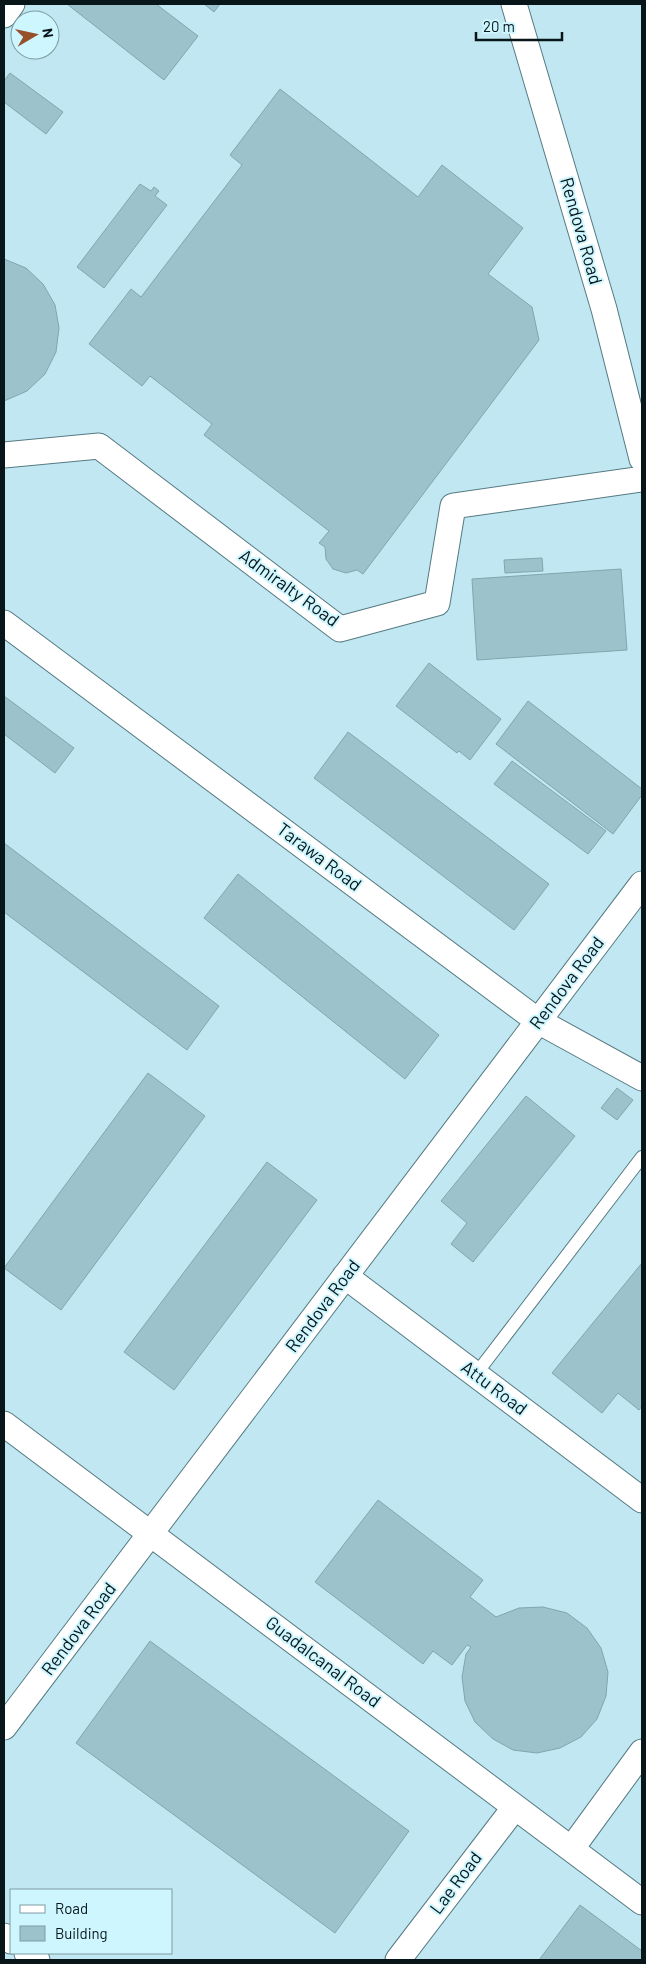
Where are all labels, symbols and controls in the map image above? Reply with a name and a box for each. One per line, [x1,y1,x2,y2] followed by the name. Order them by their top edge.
[10,10,60,60] north arrow
[476,10,562,42] scale bar
[483,17,515,35] text: 20 m
[39,27,57,39] text: N
[556,175,608,287] street label: Rendova Road
[235,544,344,631] street label: Admiralty Road
[273,817,366,895] street label: Tarawa Road
[524,932,608,1033] street label: Rendova Road
[280,1255,364,1356] street label: Rendova Road
[457,1355,532,1419] street label: Attu Road
[36,1578,120,1679] street label: Rendova Road
[262,1611,385,1712] street label: Guadalcanal Road
[425,1847,486,1918] street label: Lae Road
[10,1889,172,1954] legend
[55,1899,88,1917] text: Road
[55,1924,108,1942] text: Building

